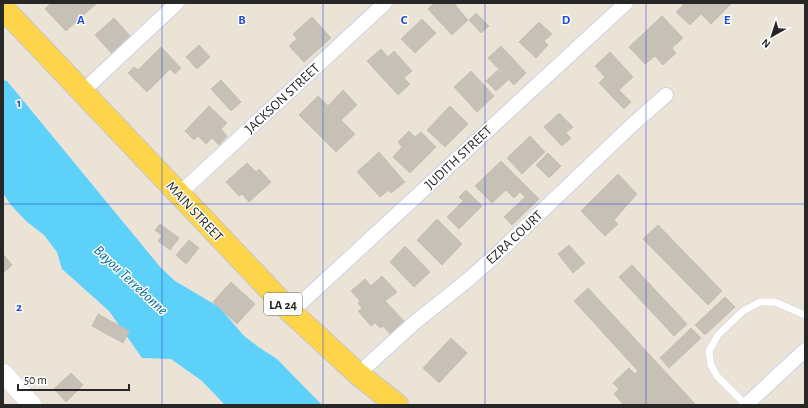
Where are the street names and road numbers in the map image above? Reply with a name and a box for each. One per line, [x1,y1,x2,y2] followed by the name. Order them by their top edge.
[243,61,323,137] street label: JACKSON STREET
[423,123,495,192] street label: JUDITH STREET
[163,179,225,244] street label: MAIN STREET
[484,208,546,267] street label: EZRA COURT
[264,293,302,315] road number: LA 24

